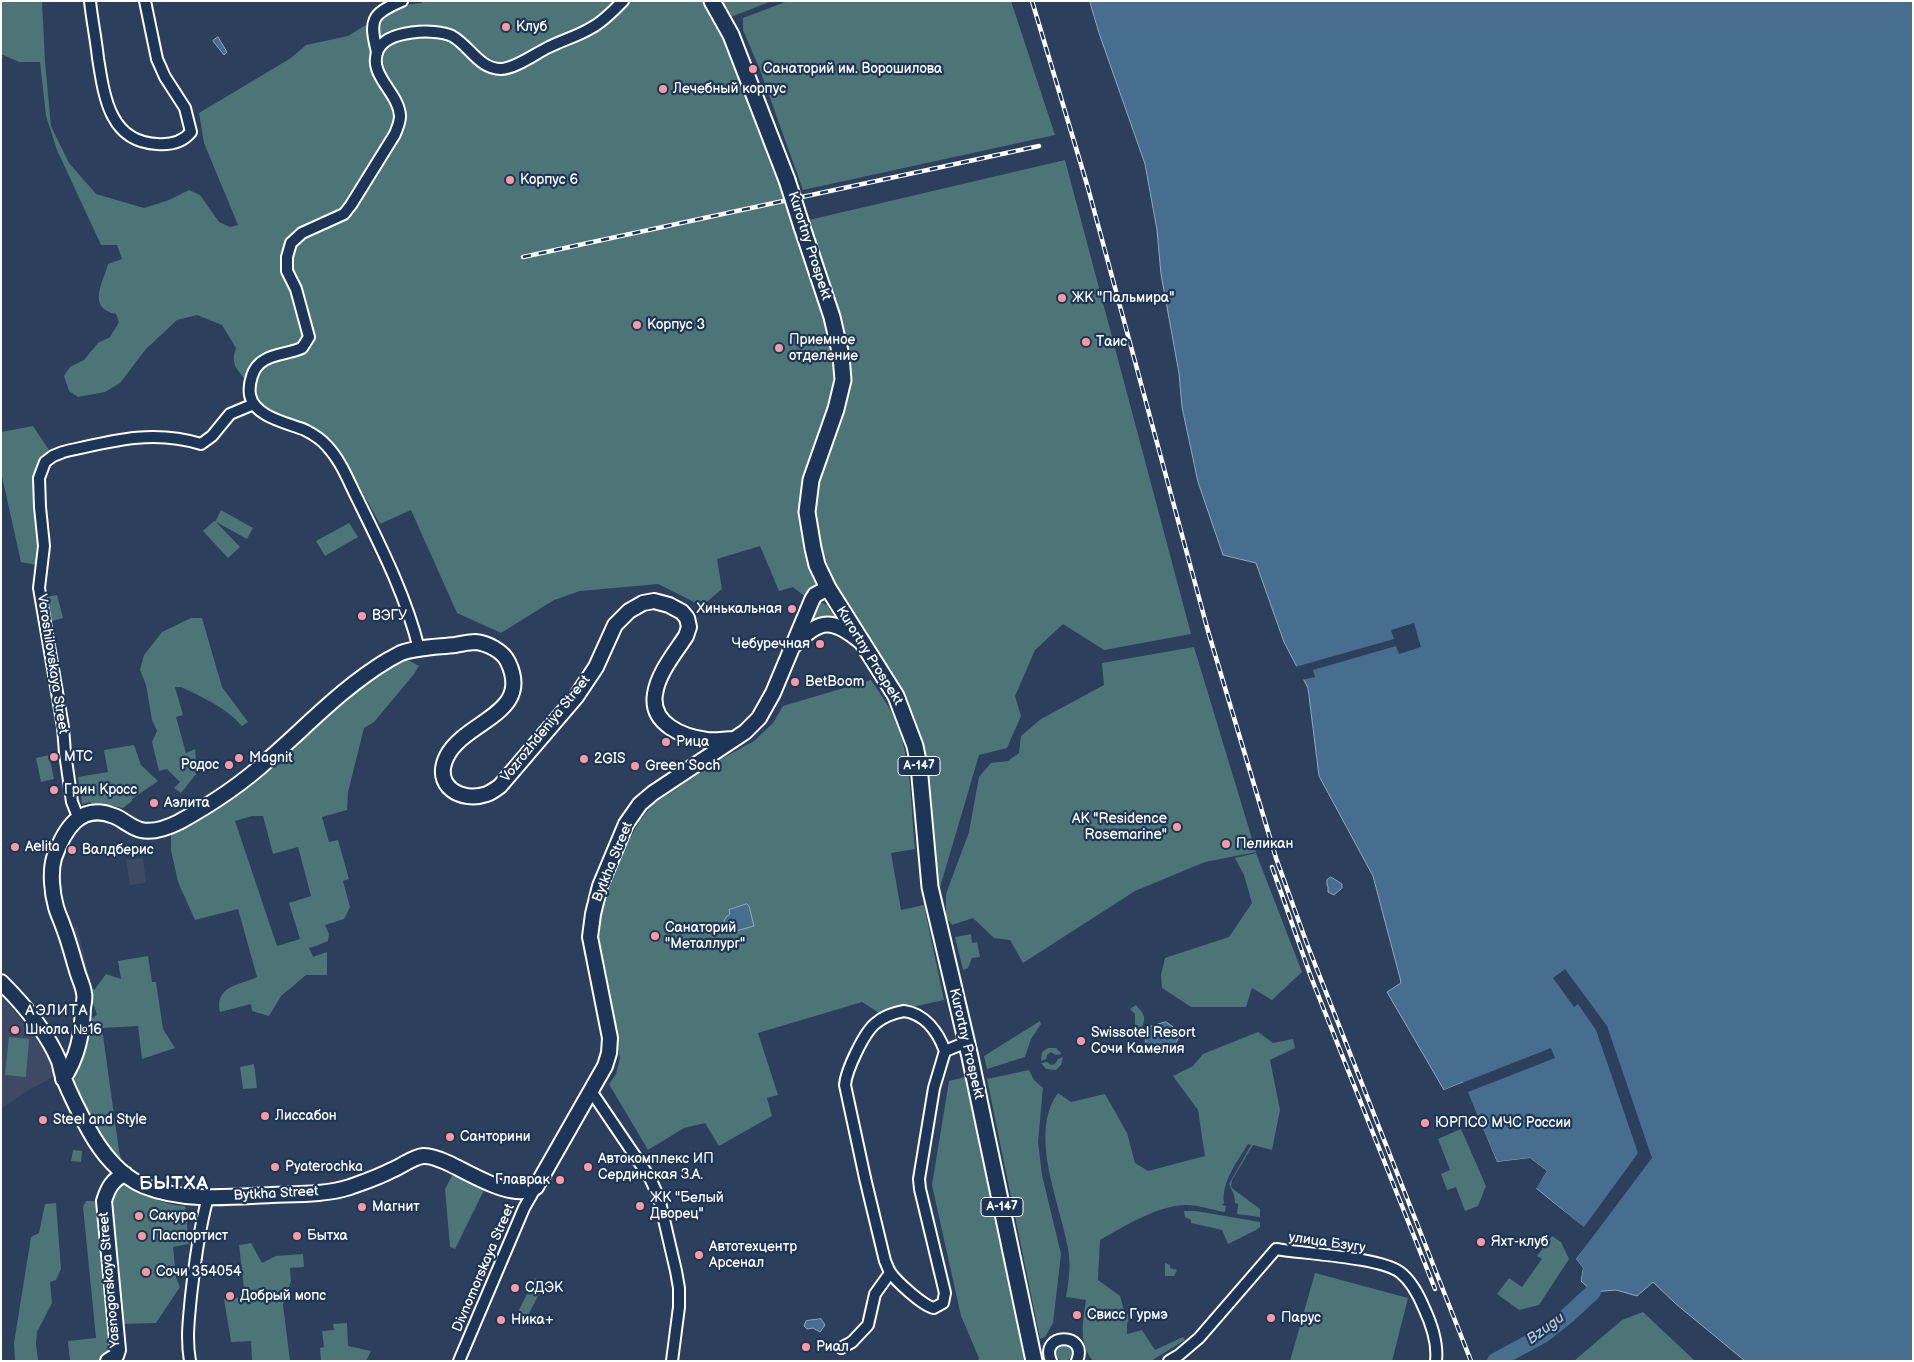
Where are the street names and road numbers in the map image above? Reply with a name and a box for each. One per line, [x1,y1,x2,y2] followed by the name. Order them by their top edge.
[784,190,834,302] street label: Kurortny Prospekt
[33,593,71,735] street label: Voroshilovskaya Street
[832,604,906,708] street label: Kurortny Prospekt
[498,672,594,786] street label: Vozrozhdeniya Street
[898,756,940,776] road number: А-147
[589,819,637,905] street label: Bytkha Street
[945,987,987,1101] street label: Kurortny Prospekt
[233,1183,319,1205] street label: Bytkha Street
[981,1198,1023,1216] road number: А-147
[449,1201,519,1335] street label: Divnomorskaya Street
[96,1211,124,1349] street label: Yasnogorskaya Street
[1288,1229,1366,1257] street label: улица Бзугу

